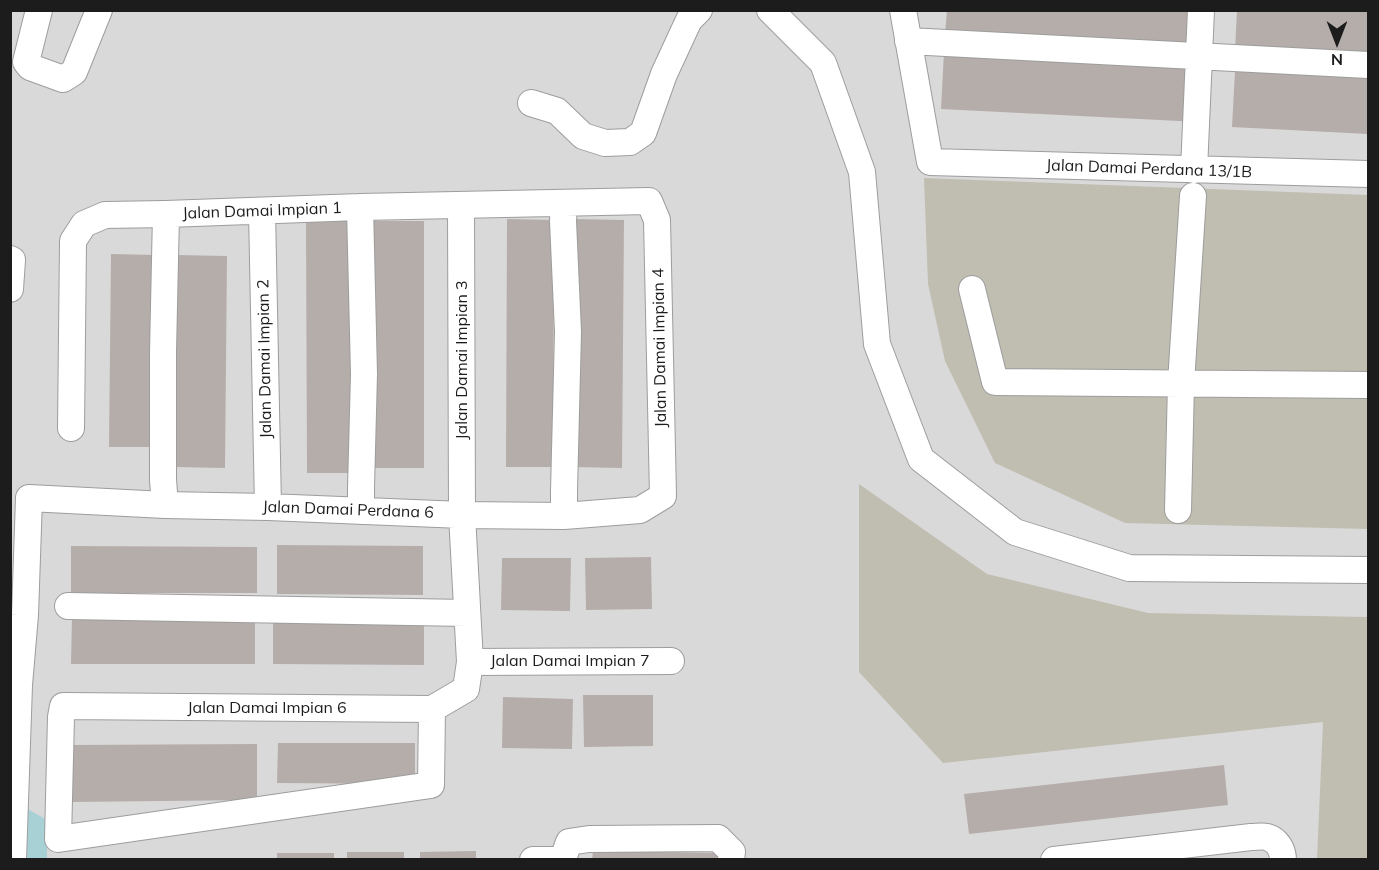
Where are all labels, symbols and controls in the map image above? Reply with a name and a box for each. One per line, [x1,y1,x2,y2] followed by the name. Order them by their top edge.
[1307,12,1367,72] north arrow
[1331,50,1343,70] text: N
[1046,156,1252,182] street label: Jalan Damai Perdana 13/1B
[182,199,342,223] street label: Jalan Damai Impian 1
[649,268,671,428] street label: Jalan Damai Impian 4
[254,279,276,439] street label: Jalan Damai Impian 2
[452,280,472,440] street label: Jalan Damai Impian 3
[262,497,434,523] street label: Jalan Damai Perdana 6
[490,651,650,671] street label: Jalan Damai Impian 7
[187,698,347,718] street label: Jalan Damai Impian 6

